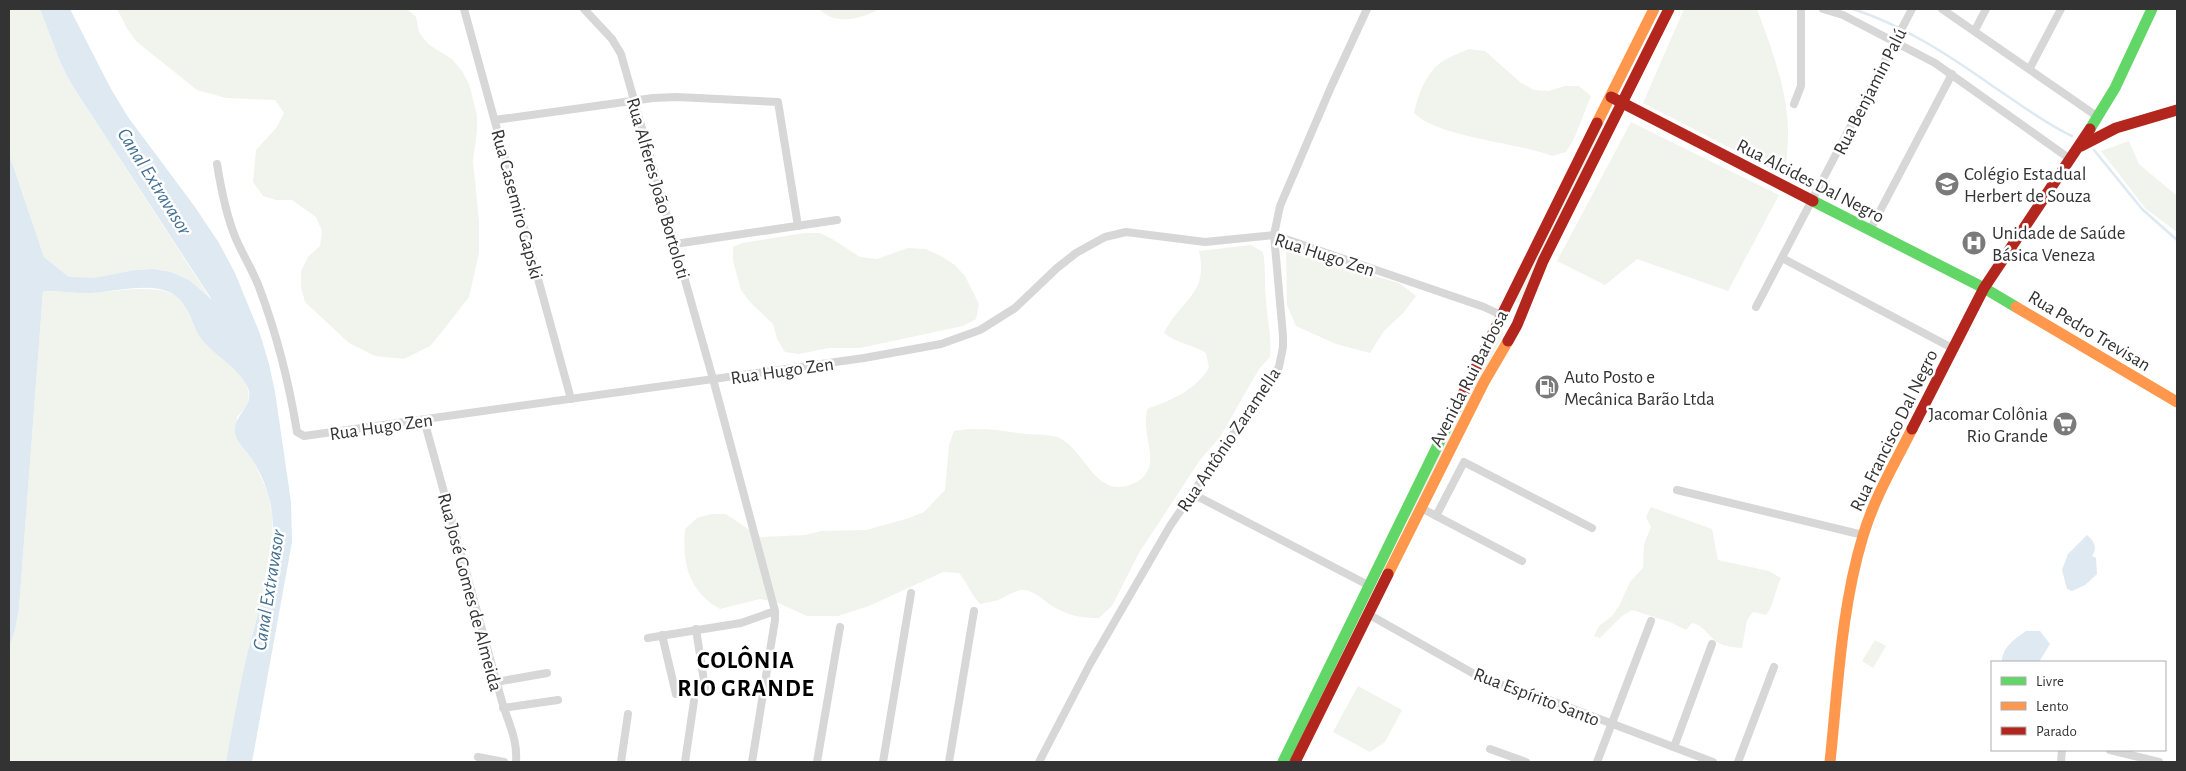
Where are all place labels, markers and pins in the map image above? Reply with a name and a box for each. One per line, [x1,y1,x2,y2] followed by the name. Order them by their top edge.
[1964,165,2092,206] place label: Colégio Estadual Herbert de Souza
[1934,171,1960,197] school or university icon: Colégio Estadual Herbert de Souza
[1992,224,2126,265] place label: Unidade de Saúde Básica Veneza
[1961,230,1987,256] hospital icon: Unidade de Saúde Básica Veneza
[1564,368,1715,409] place label: Auto Posto e Mecânica Barão Ltda
[1534,374,1560,400] fuel station icon: Auto Posto e Mecânica Barão Ltda
[1928,405,2048,446] place label: Jacomar Colônia Rio Grande
[2052,411,2078,437] supermarket icon: Jacomar Colônia Rio Grande

